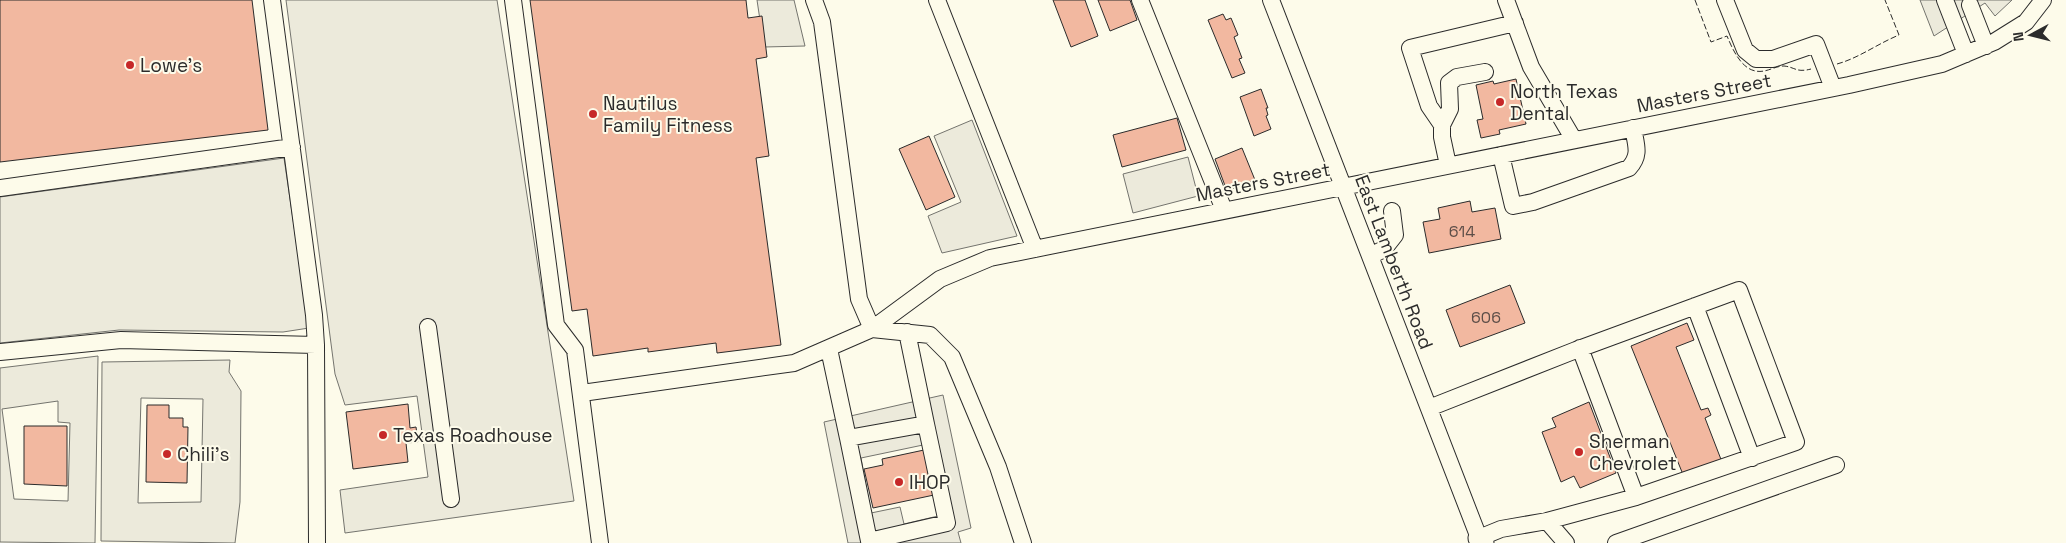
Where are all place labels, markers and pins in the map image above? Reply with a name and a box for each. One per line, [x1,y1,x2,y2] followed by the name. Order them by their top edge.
[140,53,202,78] place label: Lowe's
[124,59,136,71] marker: Lowe's
[1510,79,1618,126] place label: North Texas Dental
[603,91,733,138] place label: Nautilus Family Fitness
[1494,96,1506,108] marker: North Texas Dental
[587,108,599,120] marker: Nautilus Family Fitness
[393,423,553,448] place label: Texas Roadhouse
[377,429,389,441] marker: Texas Roadhouse
[1589,429,1677,476] place label: Sherman Chevrolet
[177,442,230,467] place label: Chili's
[1573,446,1585,458] marker: Sherman Chevrolet
[161,448,173,460] marker: Chili's
[909,470,950,495] place label: IHOP
[893,476,905,488] marker: IHOP

